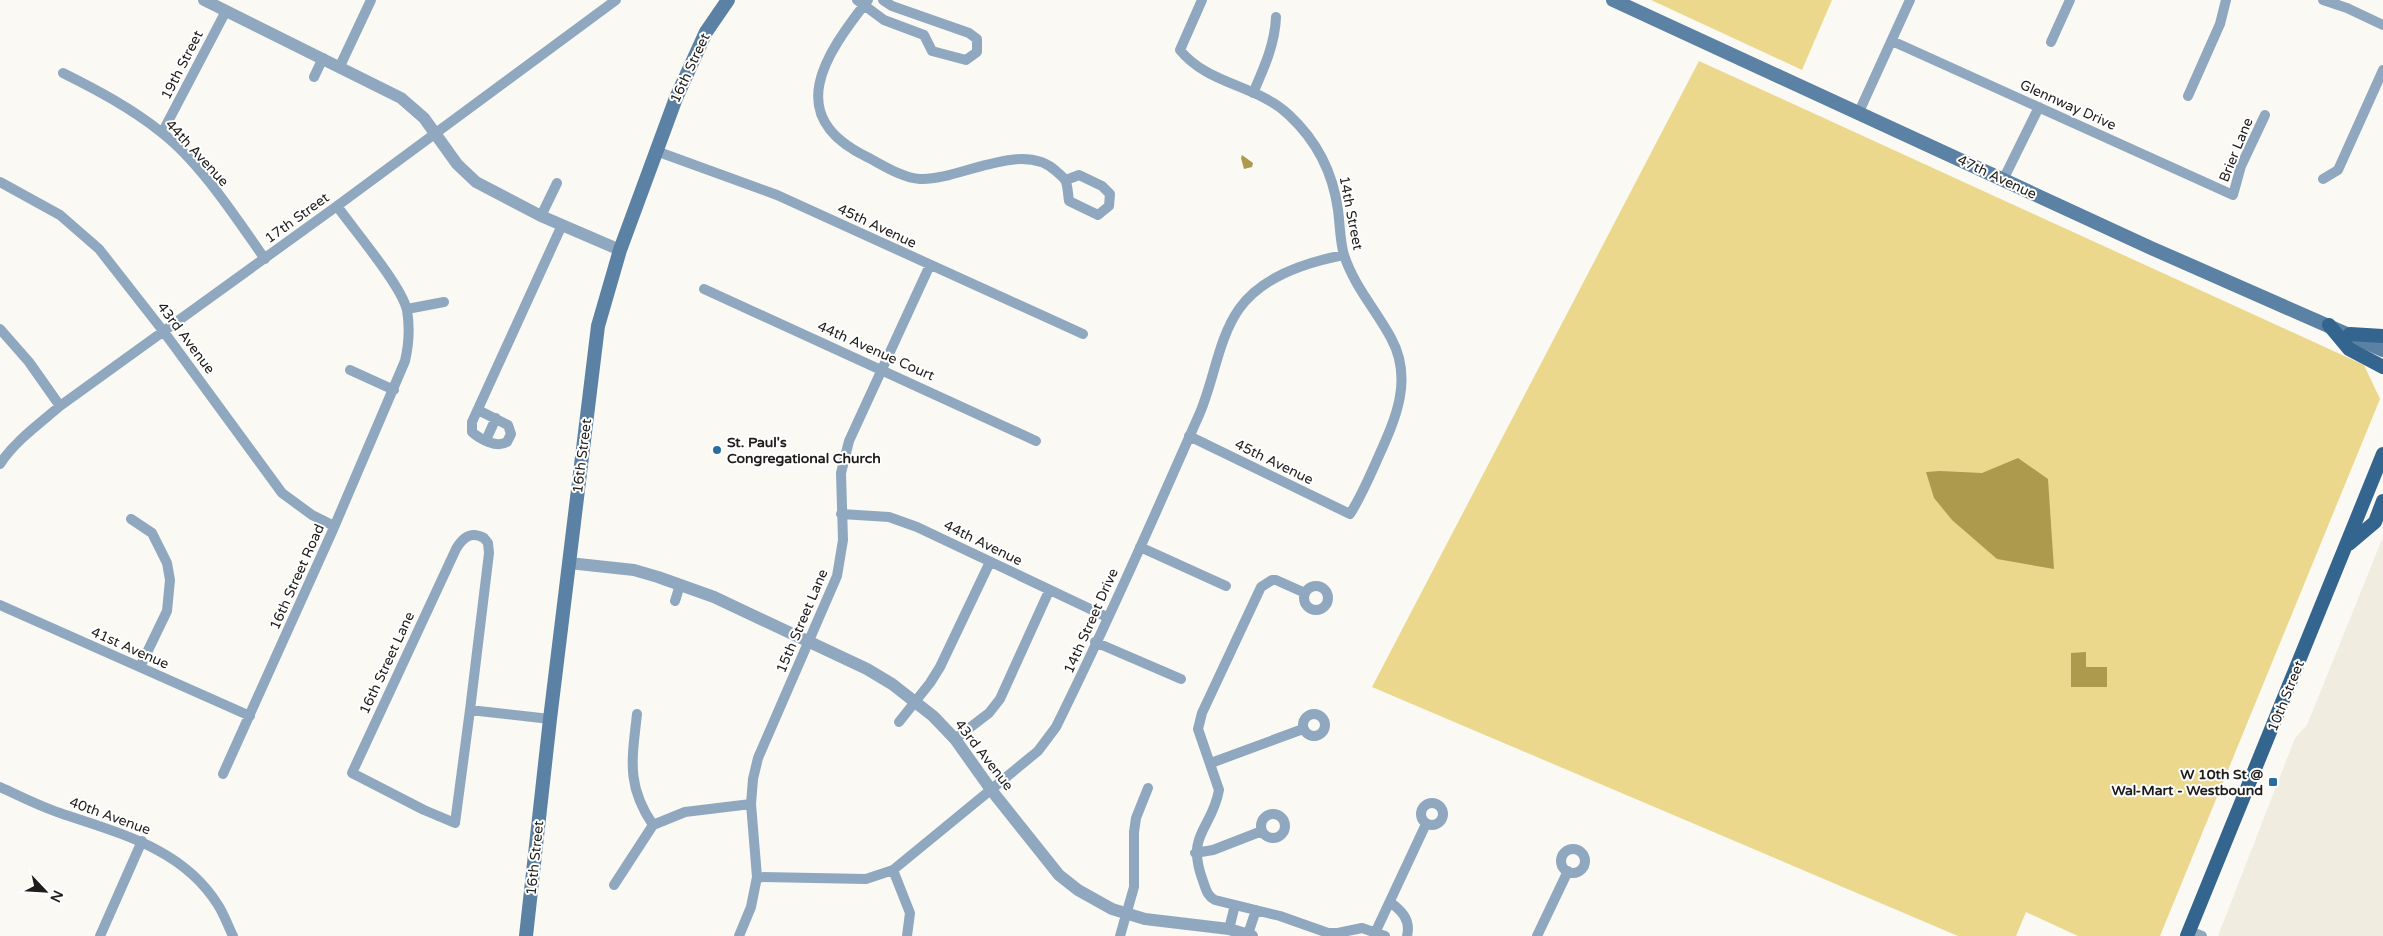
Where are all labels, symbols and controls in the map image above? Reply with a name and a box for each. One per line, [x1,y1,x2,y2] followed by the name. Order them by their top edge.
[157,27,207,102] street label: 19th Street
[666,30,714,106] street label: 16th Street
[2017,76,2119,134] street label: Glennway Drive
[2215,115,2257,185] street label: Brier Lane
[162,116,232,190] street label: 44th Avenue
[1955,151,2039,203] street label: 47th Avenue
[1335,175,1367,252] street label: 14th Street
[262,189,333,247] street label: 17th Street
[835,200,919,252] street label: 45th Avenue
[154,299,219,377] street label: 43rd Avenue
[815,318,938,385] street label: 44th Avenue Court
[569,417,595,494] street label: 16th Street
[727,434,881,467] place label: St. Paul's Congregational Church
[1232,436,1316,488] street label: 45th Avenue
[711,444,723,456] marker: St. Paul's Congregational Church
[941,517,1025,569] street label: 44th Avenue
[266,521,328,633] street label: 16th Street Road
[772,566,832,675] street label: 15th Street Lane
[1060,566,1122,676] street label: 14th Street Drive
[356,609,418,717] street label: 16th Street Lane
[88,623,172,673] street label: 41st Avenue
[2264,657,2308,734] street label: 10th Street
[951,716,1017,794] street label: 43rd Avenue
[2111,766,2263,799] place label: W 10th St @ Wal-Mart - Westbound
[2267,776,2279,788] marker: W 10th St @ Wal-Mart - Westbound
[67,793,153,839] street label: 40th Avenue
[523,819,547,896] street label: 16th Street
[20,866,70,916] north arrow
[46,888,66,905] text: N

